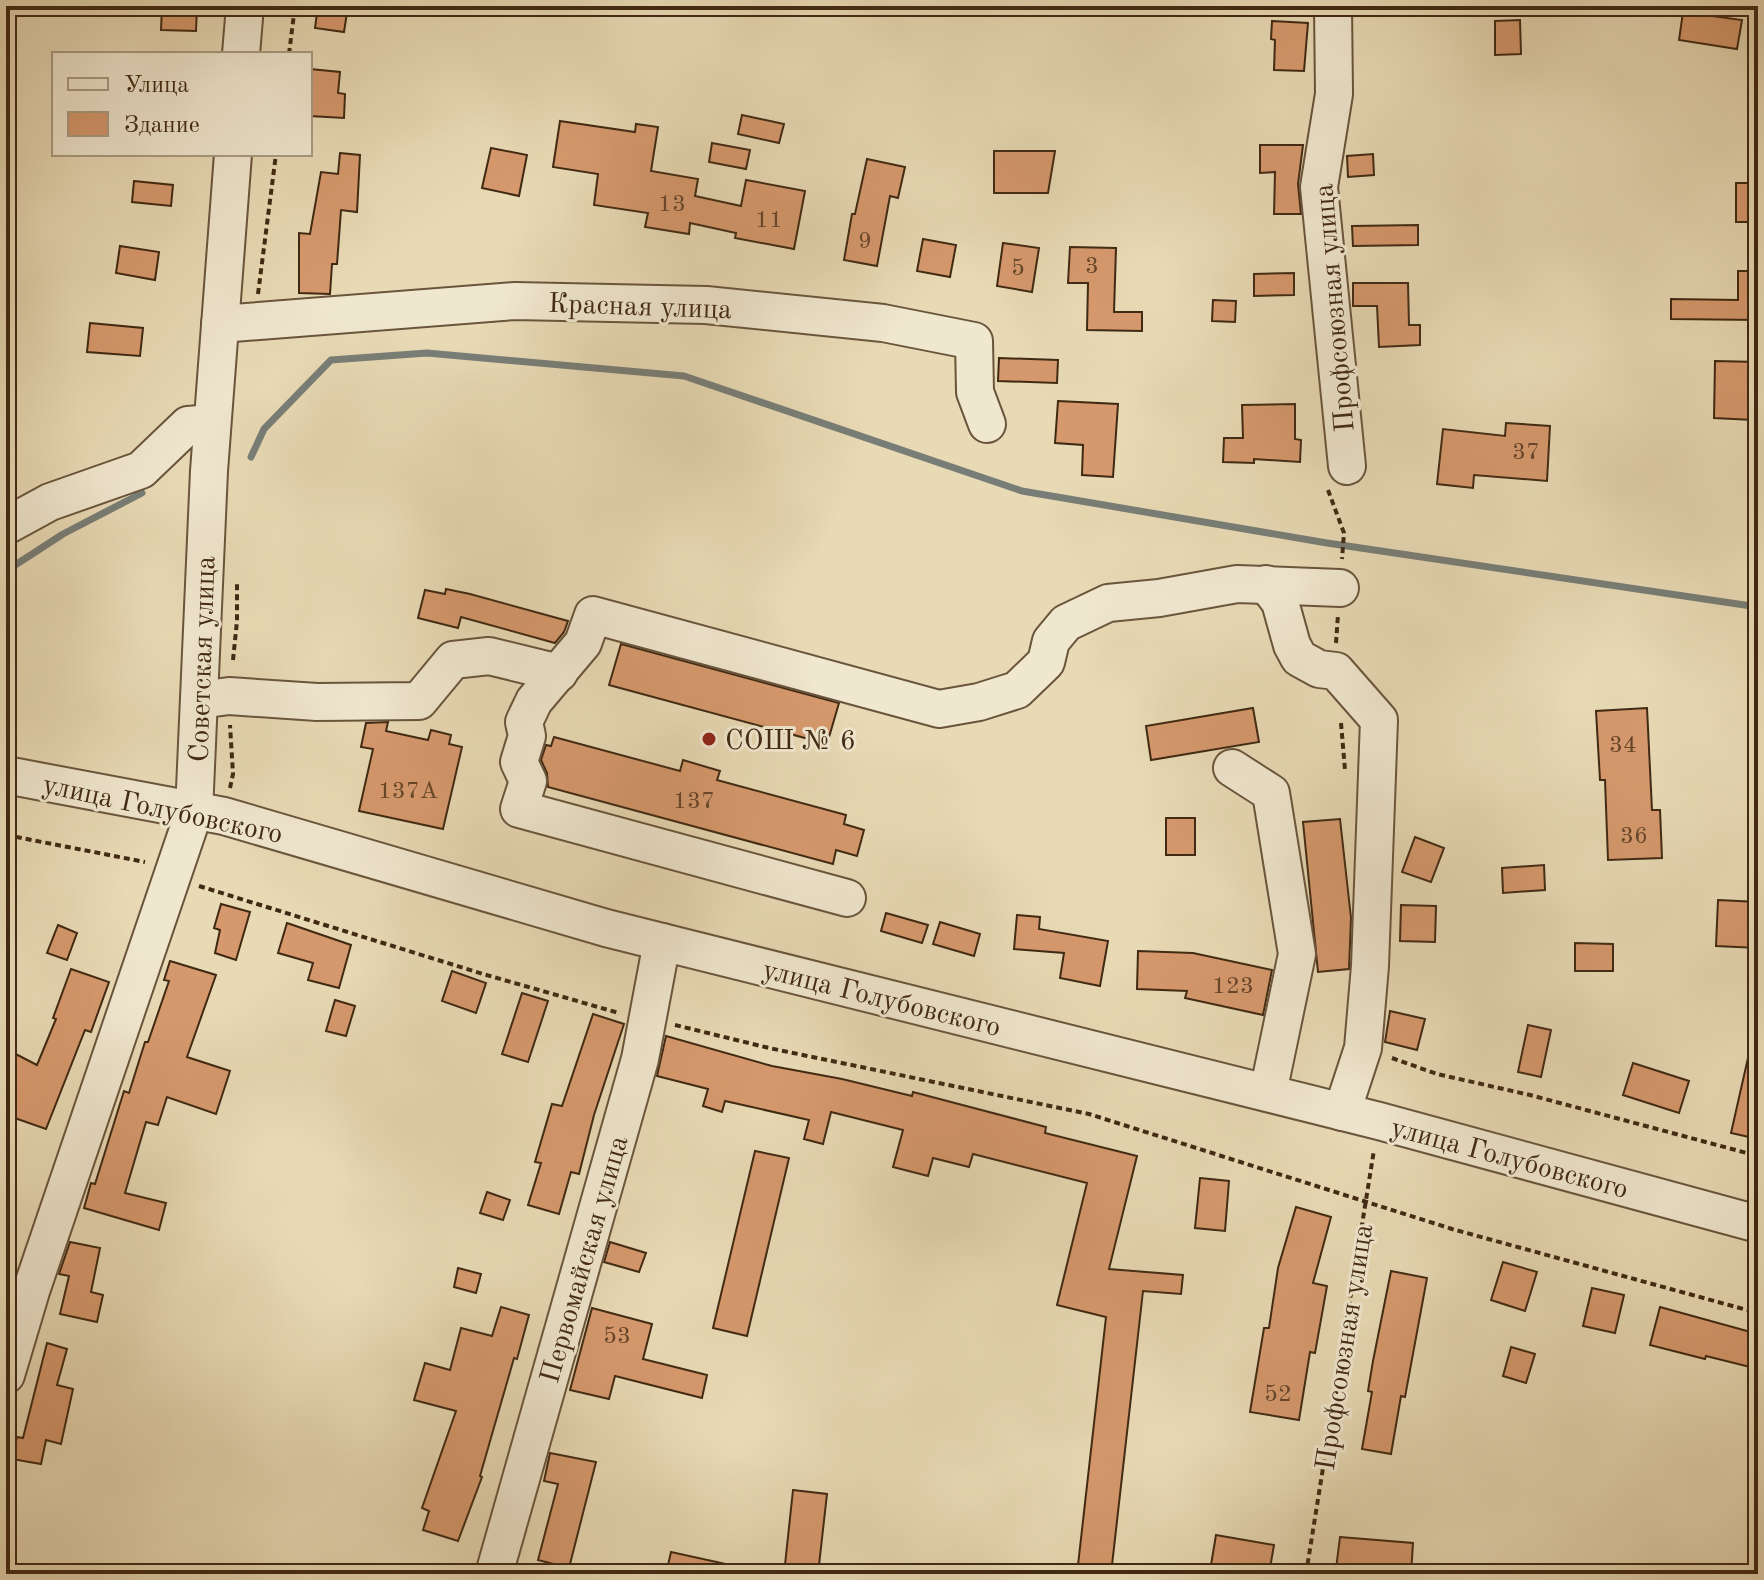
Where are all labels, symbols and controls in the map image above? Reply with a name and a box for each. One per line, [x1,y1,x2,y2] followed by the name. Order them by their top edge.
[52,52,312,156] legend
[124,74,189,98] text: Улица
[124,114,200,138] text: Здание
[1311,182,1361,433] street label: Профсоюзная улица
[658,193,686,217] house number: 13
[755,209,783,233] house number: 11
[858,230,872,254] house number: 9
[1085,255,1099,279] house number: 3
[1011,257,1025,281] house number: 5
[547,291,733,325] street label: Красная улица
[1512,441,1540,465] house number: 37
[186,555,222,763] street label: Советская улица
[725,728,856,756] place label: СОШ № 6
[700,730,718,748] marker: СОШ № 6
[1609,734,1637,758] house number: 34
[40,772,285,850] street label: улица Голубовского
[378,780,438,804] house number: 137А
[673,790,715,814] house number: 137
[1620,825,1648,849] house number: 36
[759,957,1003,1043] street label: улица Голубовского
[1212,975,1254,999] house number: 123
[1388,1115,1631,1205] street label: улица Голубовского
[537,1133,635,1387] street label: Первомайская улица
[1313,1222,1379,1473] street label: Профсоюзная улица
[603,1325,631,1349] house number: 53
[1264,1383,1292,1407] house number: 52

